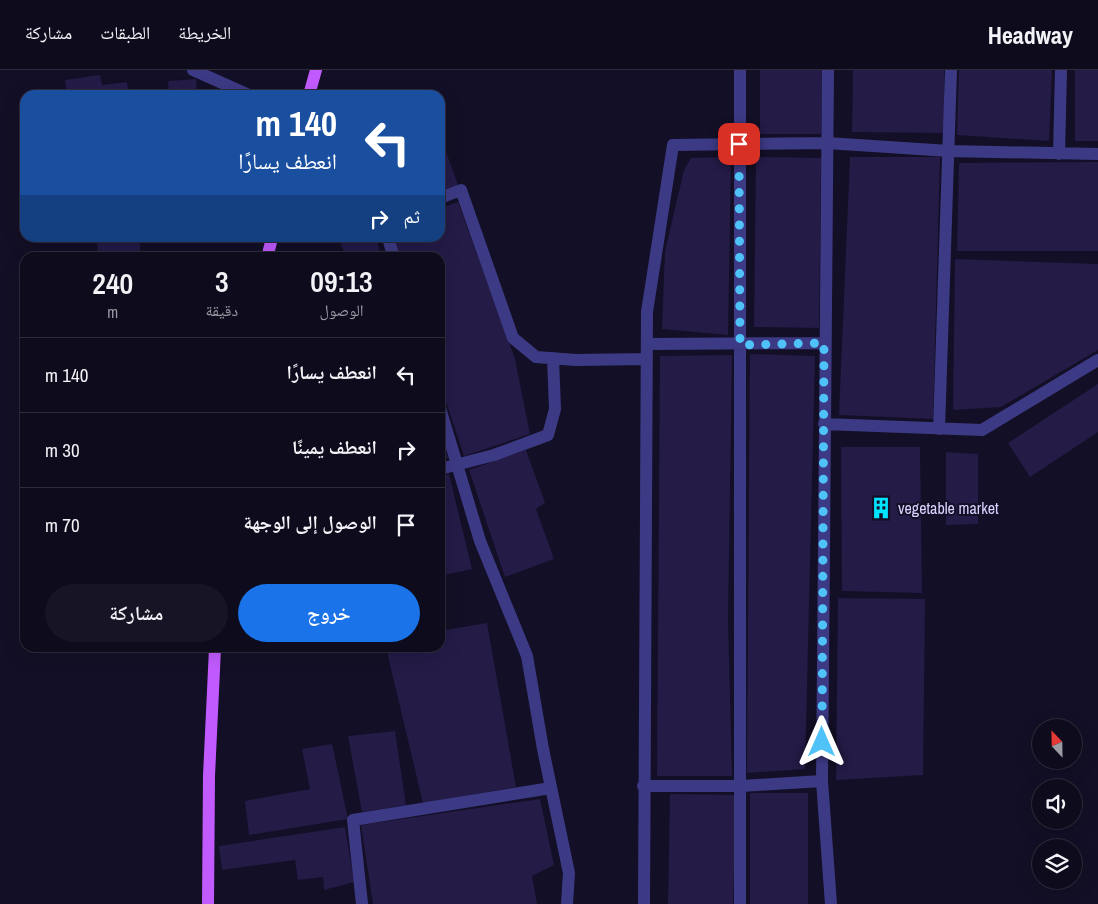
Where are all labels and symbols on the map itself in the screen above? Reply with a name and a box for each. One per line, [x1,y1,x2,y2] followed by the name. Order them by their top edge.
[718,123,760,165] pin
[868,495,894,521] building icon: vegetable market
[898,497,999,519] place label: vegetable market
[795,715,847,767] position arrow
[1032,719,1082,769] north arrow

